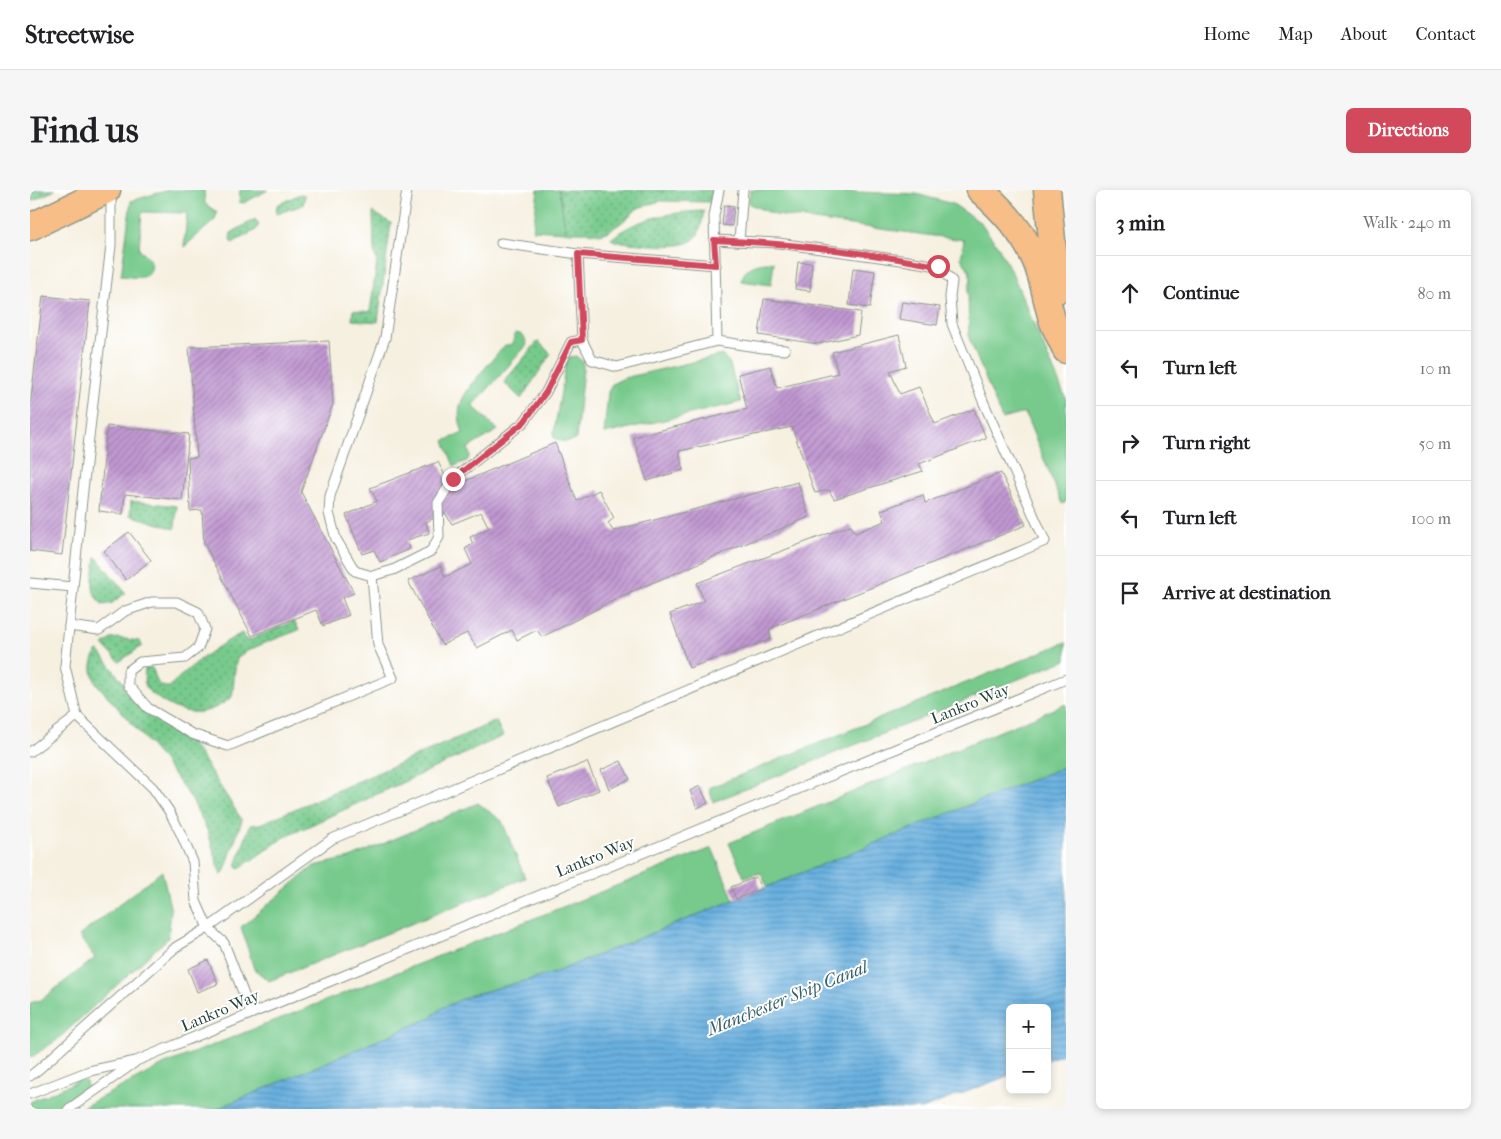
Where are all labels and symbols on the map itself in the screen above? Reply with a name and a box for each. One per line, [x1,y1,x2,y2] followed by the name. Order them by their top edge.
[927,255,950,278] route start
[442,468,465,491] route end
[928,679,1013,728] street label: Lankro Way
[553,832,638,881] street label: Lankro Way
[702,956,873,1041] water label: Manchester Ship Canal
[178,985,263,1035] street label: Lankro Way

